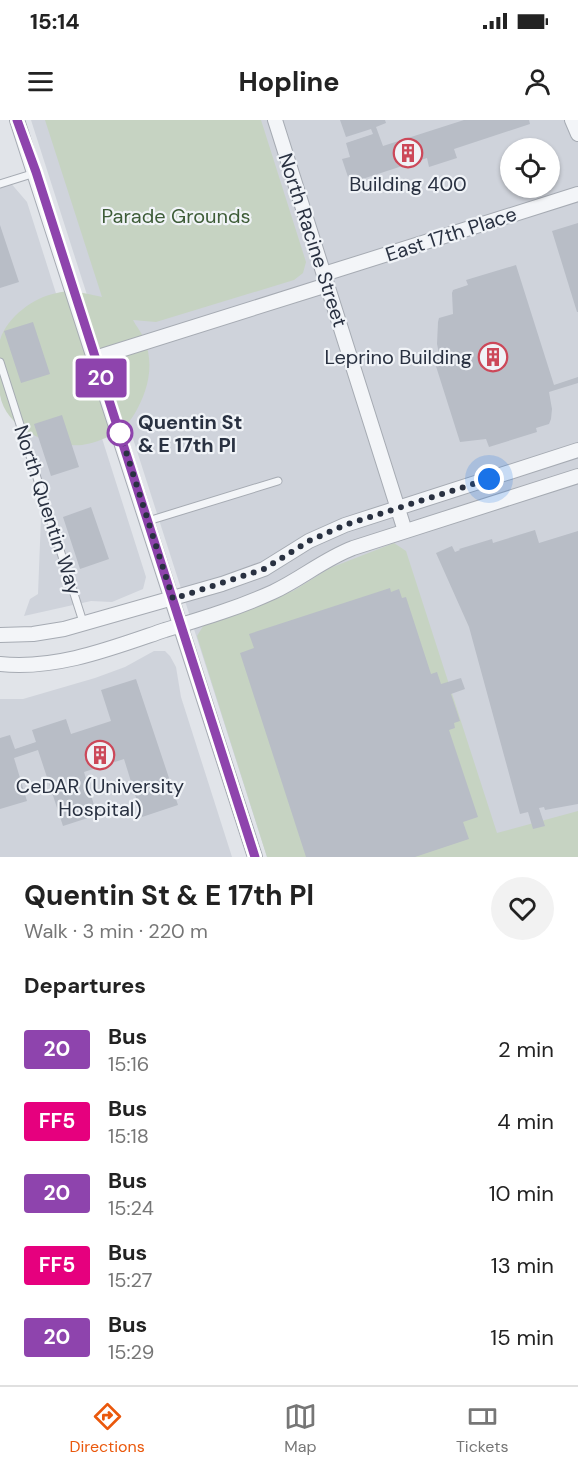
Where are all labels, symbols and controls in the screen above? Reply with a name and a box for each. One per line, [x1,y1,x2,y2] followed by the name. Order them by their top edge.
[30,7,80,36] text: 15:14
[239,64,339,99] text: Hopline
[24,65,57,98] icon: menu
[521,65,554,98] icon: person
[392,137,424,169] building icon: Building 400
[500,138,560,198] map controls
[500,138,560,198] button: locate
[273,150,353,330] street label: North Racine Street
[349,171,467,197] place label: Building 400
[382,201,520,267] street label: East 17th Place
[101,203,251,229] park label: Parade Grounds
[477,341,509,373] building icon: Leprino Building
[324,344,472,370] place label: Leprino Building
[74,358,128,398] line badge: 20
[88,364,114,392] text: 20
[138,409,242,458] place label: Quentin St & E 17th Pl
[107,420,133,446] marker: Quentin St & E 17th Pl
[8,422,88,598] street label: North Quentin Way
[474,464,504,494] your location
[84,739,116,771] building icon: CeDAR (University Hospital)
[16,773,184,822] place label: CeDAR (University Hospital)
[24,877,314,914] text: Quentin St & E 17th Pl
[491,877,554,940] button: heart
[24,918,208,944] text: Walk · 3 min · 220 m
[24,971,146,1000] text: Departures
[108,1022,147,1051] text: Bus
[44,1035,70,1063] text: 20
[498,1035,554,1064] text: 2 min
[108,1051,149,1077] text: 15:16
[108,1094,147,1123] text: Bus
[39,1107,75,1135] text: FF5
[497,1107,554,1136] text: 4 min
[108,1123,149,1149] text: 15:18
[108,1166,147,1195] text: Bus
[44,1179,70,1207] text: 20
[489,1179,554,1208] text: 10 min
[108,1195,154,1221] text: 15:24
[108,1238,147,1267] text: Bus
[39,1251,75,1279] text: FF5
[491,1251,554,1280] text: 13 min
[108,1267,152,1293] text: 15:27
[108,1310,147,1339] text: Bus
[44,1323,70,1351] text: 20
[490,1323,554,1352] text: 15 min
[108,1339,154,1365] text: 15:29
[70,1400,145,1457] tab: Directions
[284,1400,317,1457] tab: Map
[456,1400,508,1457] tab: Tickets

